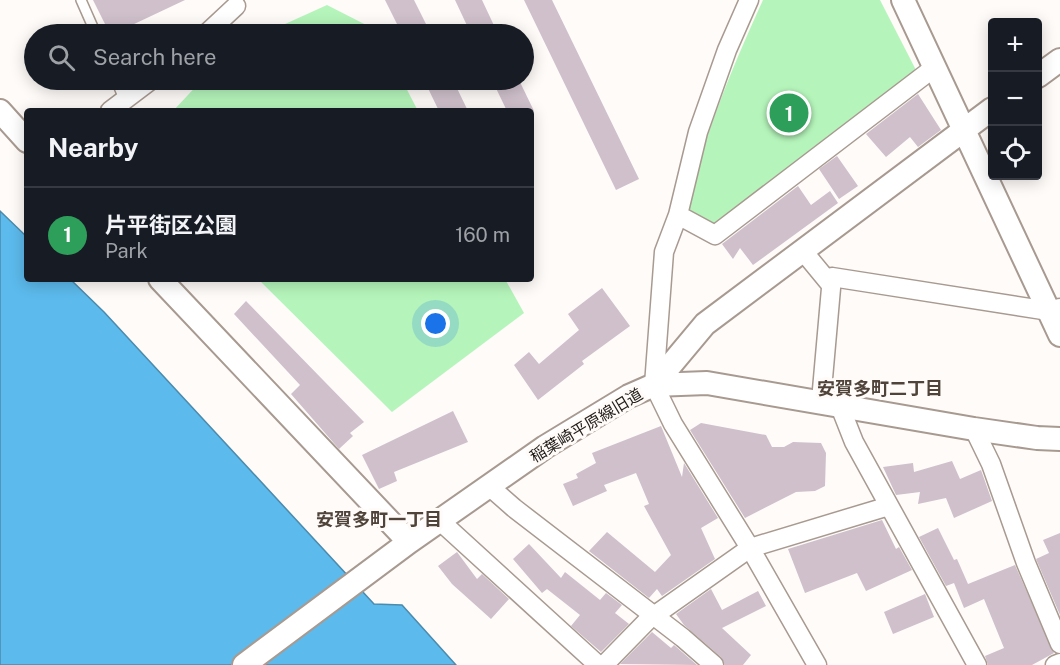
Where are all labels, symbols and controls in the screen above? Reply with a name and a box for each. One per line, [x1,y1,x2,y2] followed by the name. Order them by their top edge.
[988,18,1042,180] map controls
[988,18,1042,72] button: +
[24,24,534,90] search box
[45,41,78,74] icon: search
[93,44,217,70] text: Search here
[988,72,1042,126] button: −
[770,90,808,136] pin: 1
[988,126,1042,180] button: locate
[48,132,138,163] text: Nearby
[105,212,237,238] text: 片平街区公園
[63,223,72,247] text: 1
[455,223,510,247] text: 160 m
[105,239,148,263] text: Park
[421,309,450,338] your location
[817,378,943,399] district label: 安賀多町二丁目
[526,384,646,467] street label: 稲葉崎平原線旧道
[316,509,442,530] district label: 安賀多町一丁目

